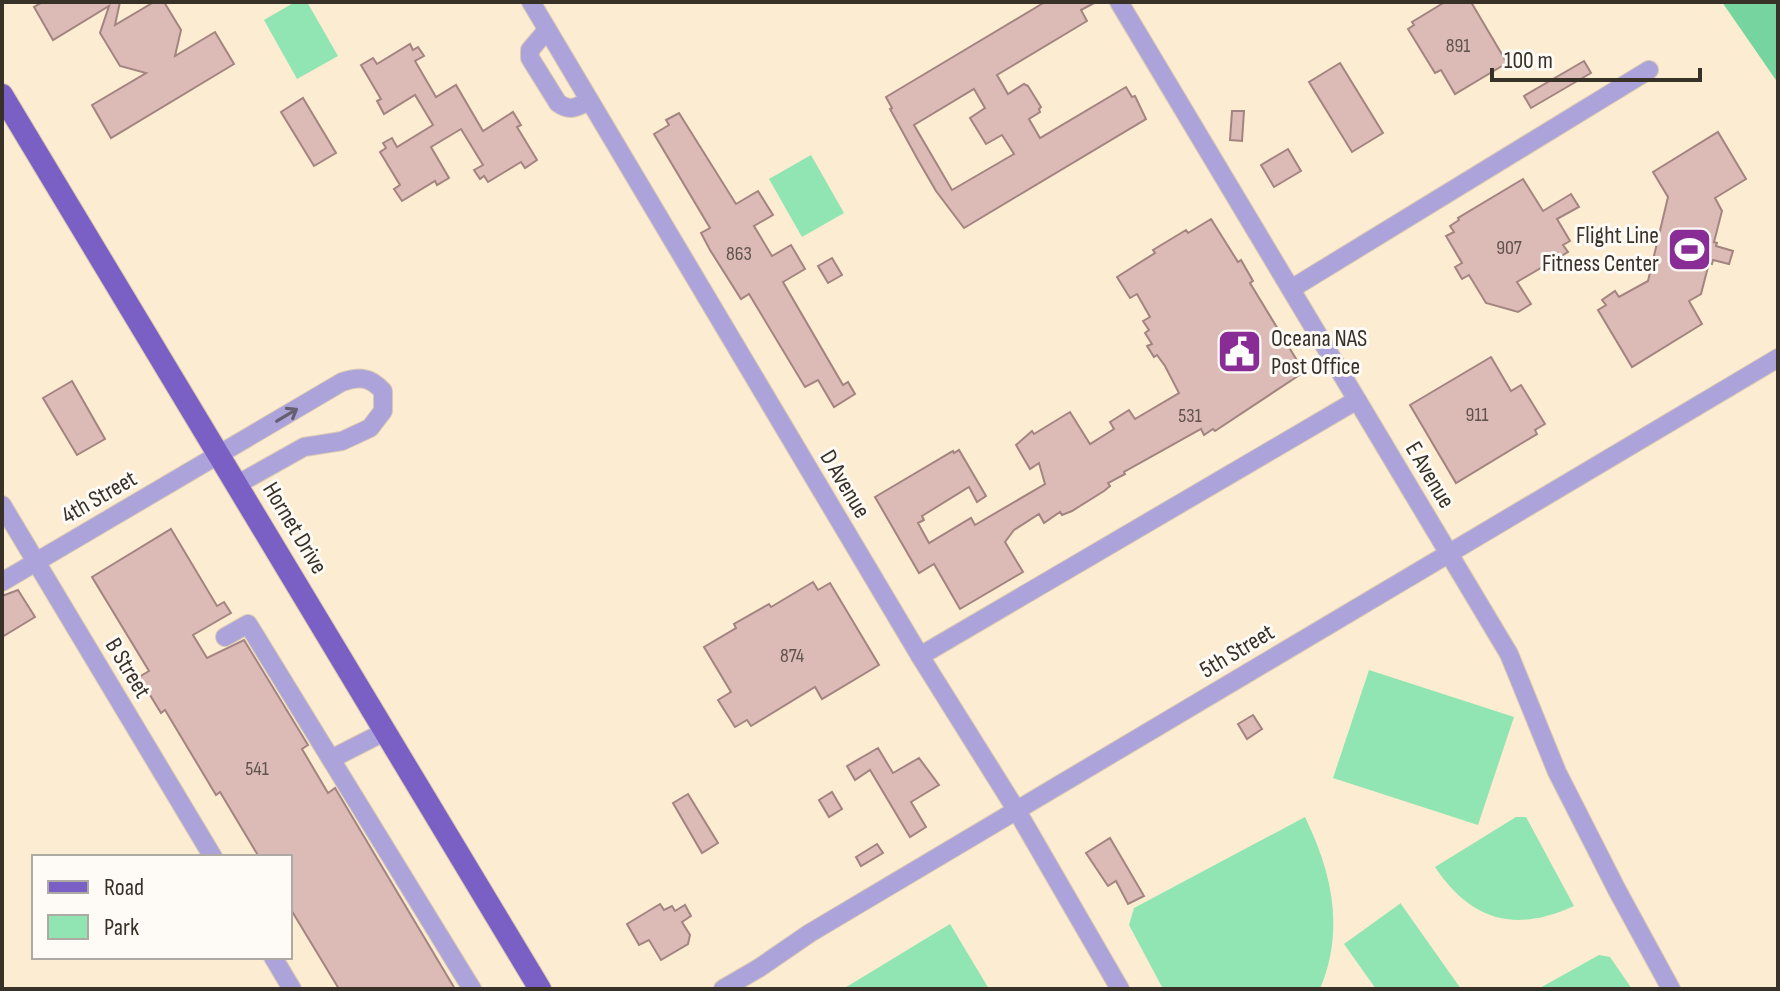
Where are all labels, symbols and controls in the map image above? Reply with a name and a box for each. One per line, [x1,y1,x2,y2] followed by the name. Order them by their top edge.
[1492,32,1700,82] scale bar
[1446,34,1470,58] house number: 891
[1504,46,1553,75] text: 100 m
[1542,221,1659,278] place label: Flight Line Fitness Center
[1666,225,1714,273] sports icon: Flight Line Fitness Center
[1496,236,1522,260] house number: 907
[726,242,752,266] house number: 863
[1271,324,1367,381] place label: Oceana NAS Post Office
[1216,328,1264,376] public building icon: Oceana NAS Post Office
[1466,403,1488,427] house number: 911
[1178,404,1202,428] house number: 531
[275,407,298,423] one-way arrow
[1399,437,1461,513] street label: E Avenue
[813,445,877,523] street label: D Avenue
[56,464,142,530] street label: 4th Street
[256,477,334,579] street label: Hornet Drive
[1195,618,1279,684] street label: 5th Street
[99,633,157,703] street label: B Street
[780,644,804,668] house number: 874
[245,757,269,781] house number: 541
[32,855,292,959] legend
[104,873,144,902] text: Road
[104,913,139,942] text: Park

